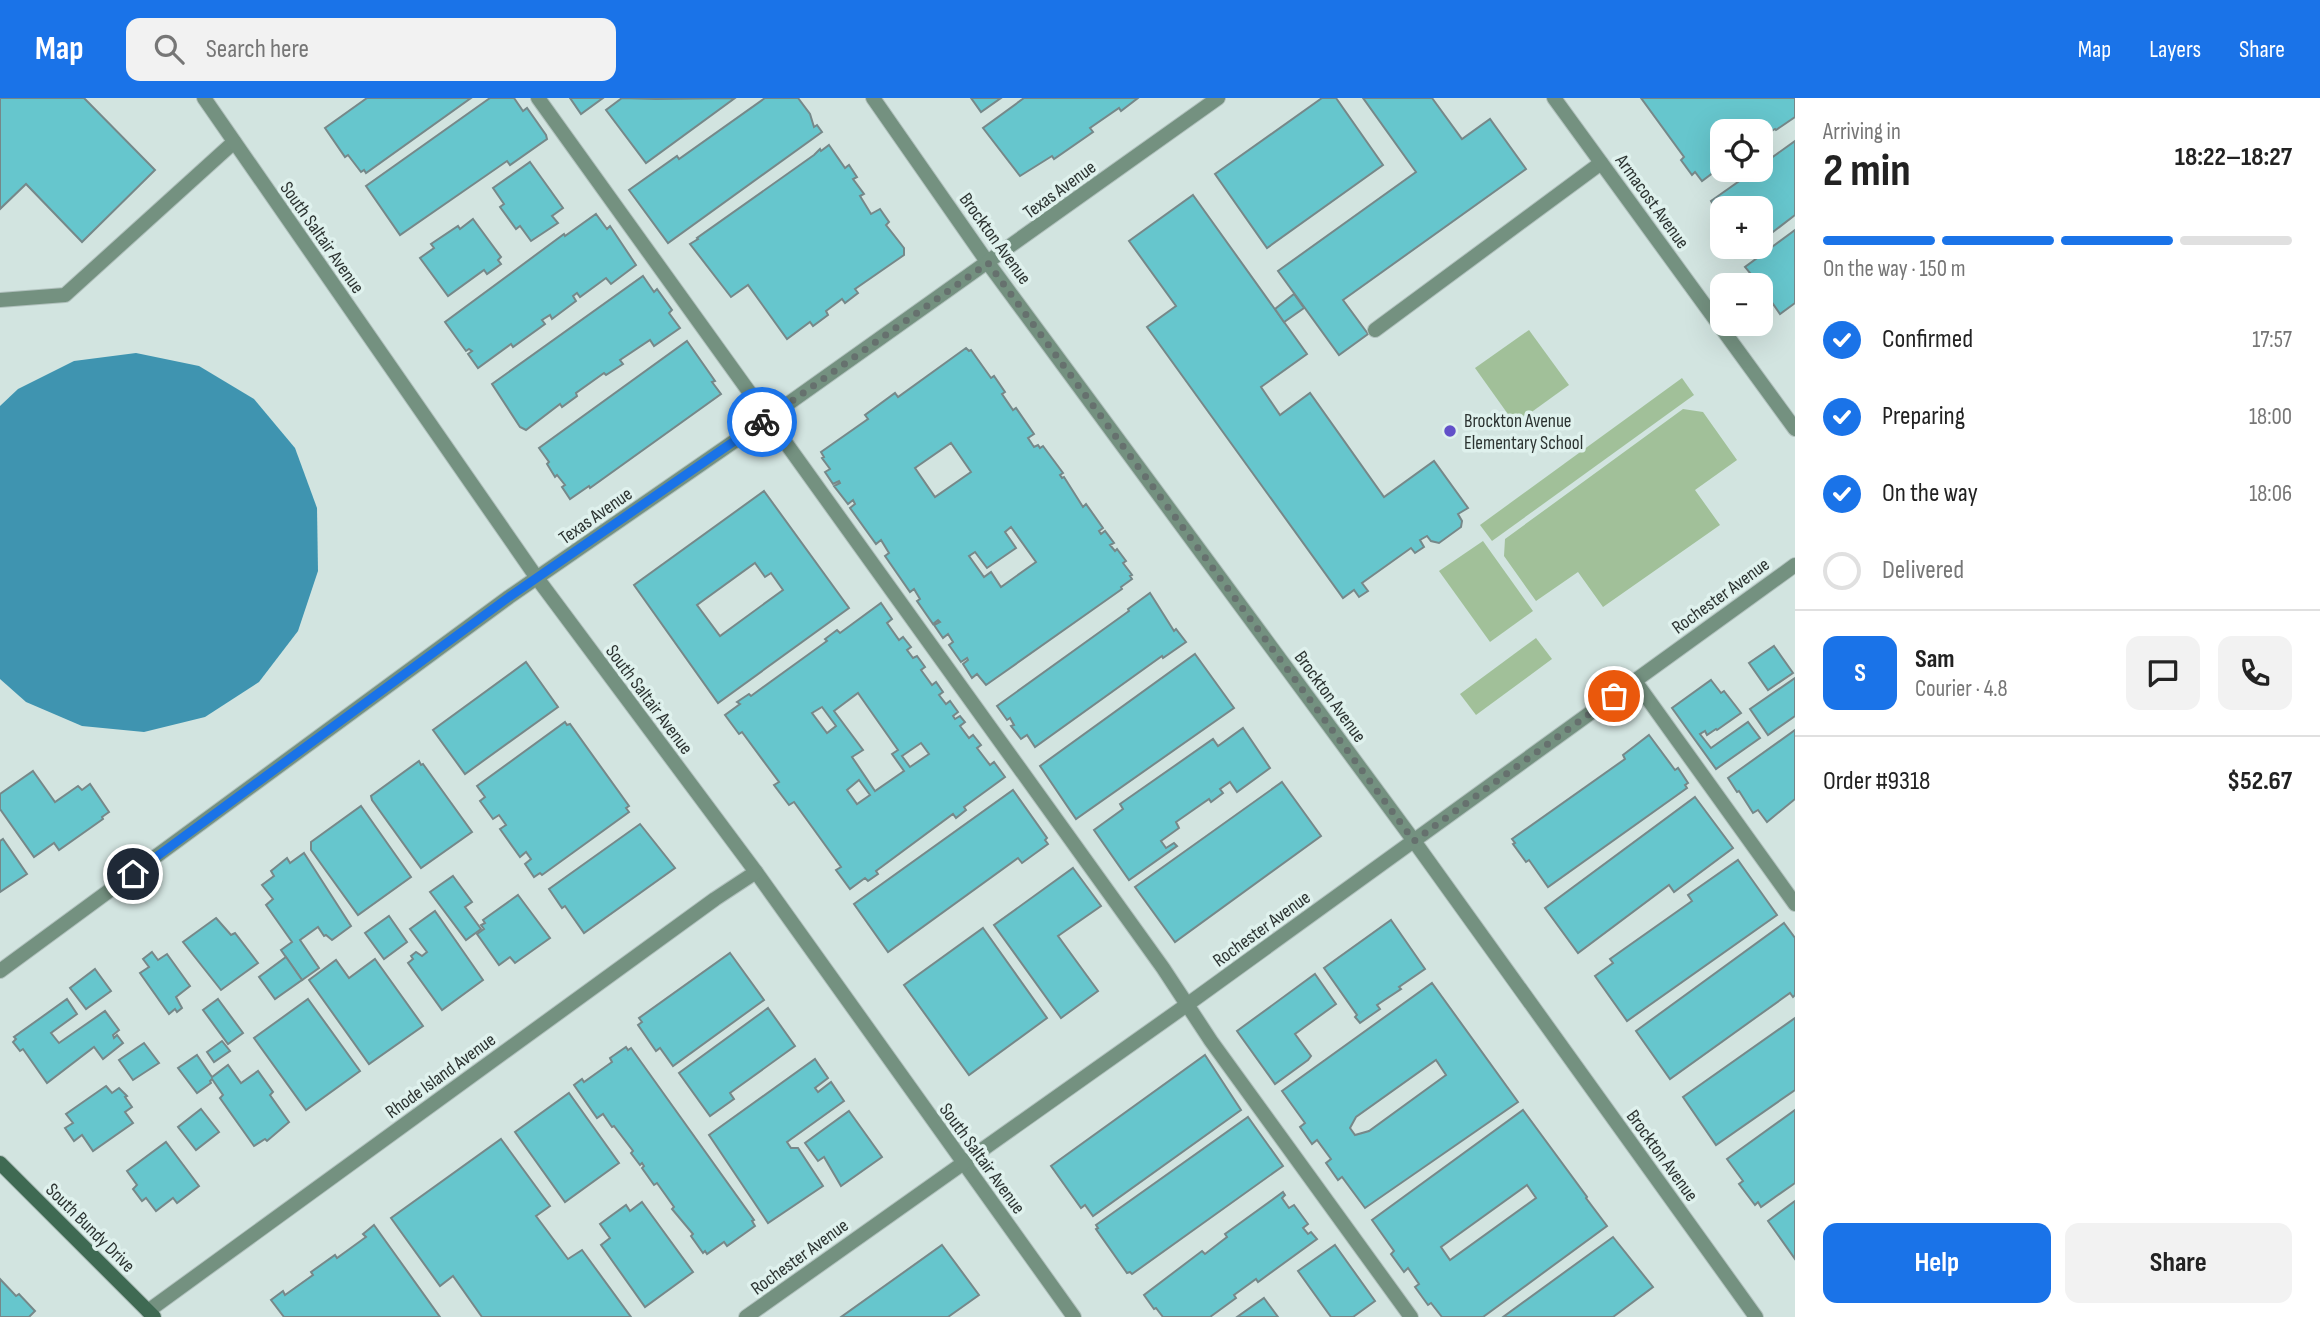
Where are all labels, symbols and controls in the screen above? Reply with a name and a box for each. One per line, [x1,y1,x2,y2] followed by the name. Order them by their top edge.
[126,18,616,81] search box
[35,29,84,69] text: Map
[150,30,188,68] icon: search
[206,34,309,65] text: Search here
[2078,35,2111,64] text: Map
[2149,35,2201,64] text: Layers
[2239,35,2285,64] text: Share
[1823,118,1901,146] text: Arriving in
[1710,119,1773,336] map controls
[1710,119,1773,182] button: locate
[2175,142,2292,173] text: 18:22–18:27
[1823,144,1911,199] text: 2 min
[1609,149,1694,254] street label: Armacost Avenue
[1019,156,1101,224] street label: Texas Avenue
[275,177,369,298] street label: South Saltair Avenue
[954,189,1036,289] street label: Brockton Avenue
[1710,196,1773,259] button: +
[1823,255,1966,283] text: On the way · 150 m
[1710,273,1773,336] button: −
[1823,321,1861,359] icon: check
[1882,324,1973,355] text: Confirmed
[2252,326,2292,354] text: 17:57
[727,387,797,457] courier
[1823,398,1861,436] icon: check
[1882,401,1965,432] text: Preparing
[743,403,781,441] icon: bike
[2249,403,2292,431] text: 18:00
[1464,410,1583,455] place label: Brockton Avenue Elementary School
[1442,423,1458,439] marker: Brockton Avenue Elementary School
[1823,475,1861,513] icon: check
[1882,478,1978,509] text: On the way
[2249,480,2292,508] text: 18:06
[555,483,637,550] street label: Texas Avenue
[1668,553,1774,639] street label: Rochester Avenue
[1882,555,1964,586] text: Delivered
[2126,636,2200,710] button: chat
[2218,636,2292,710] button: phone
[600,641,698,759] street label: South Saltair Avenue
[1915,644,1955,675] text: Sam
[1289,647,1371,747] street label: Brockton Avenue
[1854,658,1866,689] text: S
[1584,666,1644,726] pin
[1915,675,2008,703] text: Courier · 4.8
[1595,677,1633,715] icon: bag
[1823,766,1930,797] text: Order #9318
[2227,766,2292,797] text: $52.67
[103,844,163,904] pin
[114,855,152,893] icon: home
[1209,886,1315,972] street label: Rochester Avenue
[381,1029,500,1124] street label: Rhode Island Avenue
[934,1099,1030,1219] street label: South Saltair Avenue
[1621,1106,1703,1206] street label: Brockton Avenue
[40,1179,139,1278] street label: South Bundy Drive
[747,1214,853,1300] street label: Rochester Avenue
[1823,1223,2051,1303] button: Help
[2065,1223,2292,1303] button: Share

